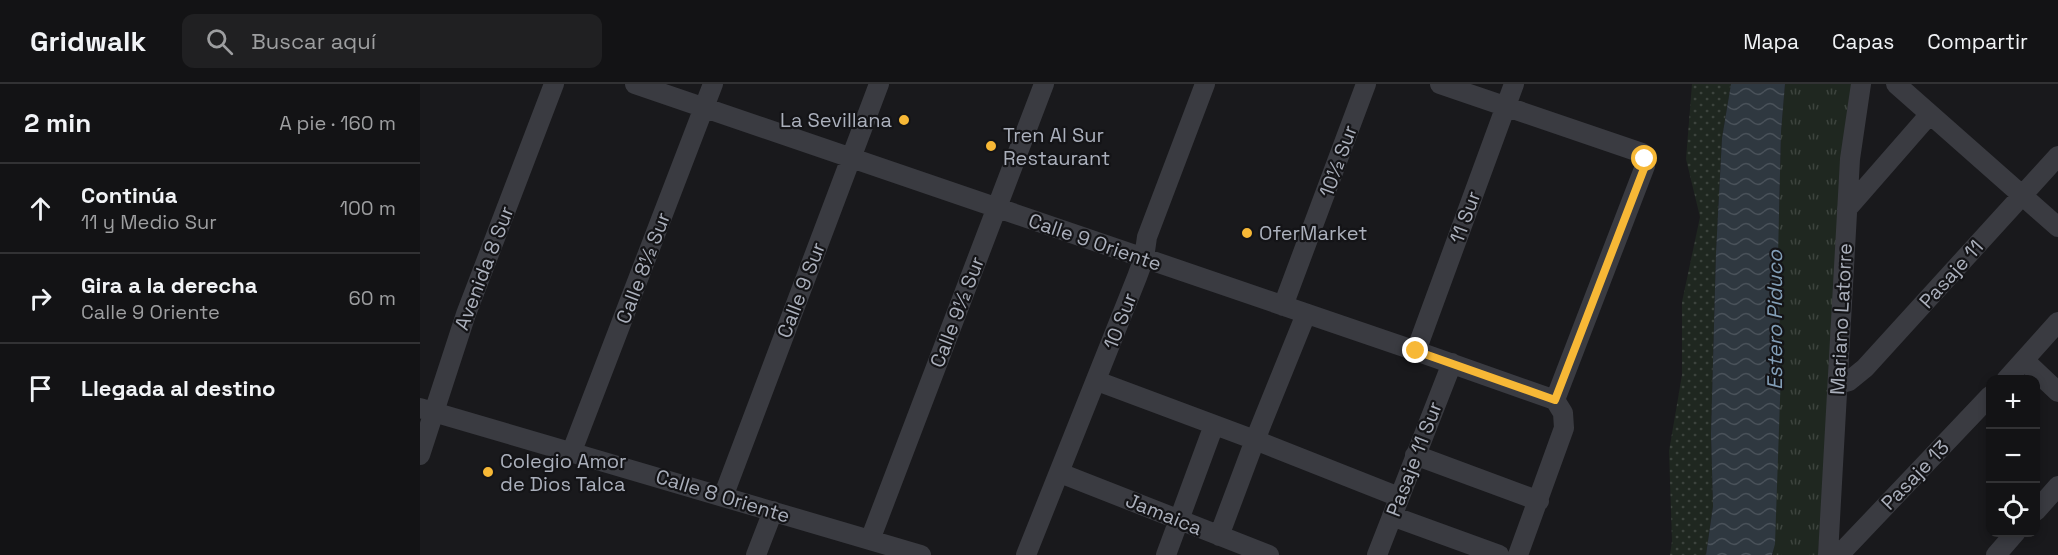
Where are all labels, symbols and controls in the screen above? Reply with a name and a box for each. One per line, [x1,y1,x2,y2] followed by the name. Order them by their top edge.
[182,14,602,68] search box
[30,23,146,59] text: Gridwalk
[203,25,236,58] icon: search
[251,27,376,55] text: Buscar aquí
[1743,28,1799,55] text: Mapa
[1832,28,1894,55] text: Capas
[1927,28,2028,55] text: Compartir
[24,106,91,140] text: 2 min
[780,107,892,133] place label: La Sevillana
[279,110,396,136] text: A pie · 160 m
[897,113,911,127] marker: La Sevillana
[1313,121,1363,201] street label: 10½ Sur
[1003,122,1110,171] place label: Tren Al Sur Restaurant
[984,139,998,153] marker: Tren Al Sur Restaurant
[1631,145,1657,171] route start
[81,181,177,209] text: Continúa
[1444,187,1486,247] street label: 11 Sur
[24,192,57,225] icon: ahead
[340,195,396,221] text: 100 m
[448,202,520,334] street label: Avenida 8 Sur
[1025,207,1165,277] street label: Calle 9 Oriente
[81,209,217,235] text: 11 y Medio Sur
[610,209,676,327] street label: Calle 8½ Sur
[1259,220,1367,246] place label: OferMarket
[1240,226,1254,240] marker: OferMarket
[1913,234,1989,314] street label: Pasaje 11
[771,238,831,342] street label: Calle 9 Sur
[1824,242,1858,396] street label: Mariano Latorre
[1761,249,1788,390] water label: Estero Piduco
[924,253,990,371] street label: Calle 9½ Sur
[81,271,258,299] text: Gira a la derecha
[24,282,57,315] icon: right
[349,285,396,311] text: 60 m
[1097,289,1143,353] street label: 10 Sur
[81,299,220,325] text: Calle 9 Oriente
[1402,337,1428,363] route end
[24,372,57,405] icon: arrive
[81,374,275,402] text: Llegada al destino
[1986,375,2040,537] map controls
[1986,375,2040,429] button: +
[1380,398,1448,520] street label: Pasaje 11 Sur
[1986,429,2040,483] button: −
[1875,434,1955,516] street label: Pasaje 13
[500,448,627,497] place label: Colegio Amor de Dios Talca
[653,463,793,529] street label: Calle 8 Oriente
[481,465,495,479] marker: Colegio Amor de Dios Talca
[1986,483,2040,537] button: locate
[1122,487,1206,541] street label: Jamaica

